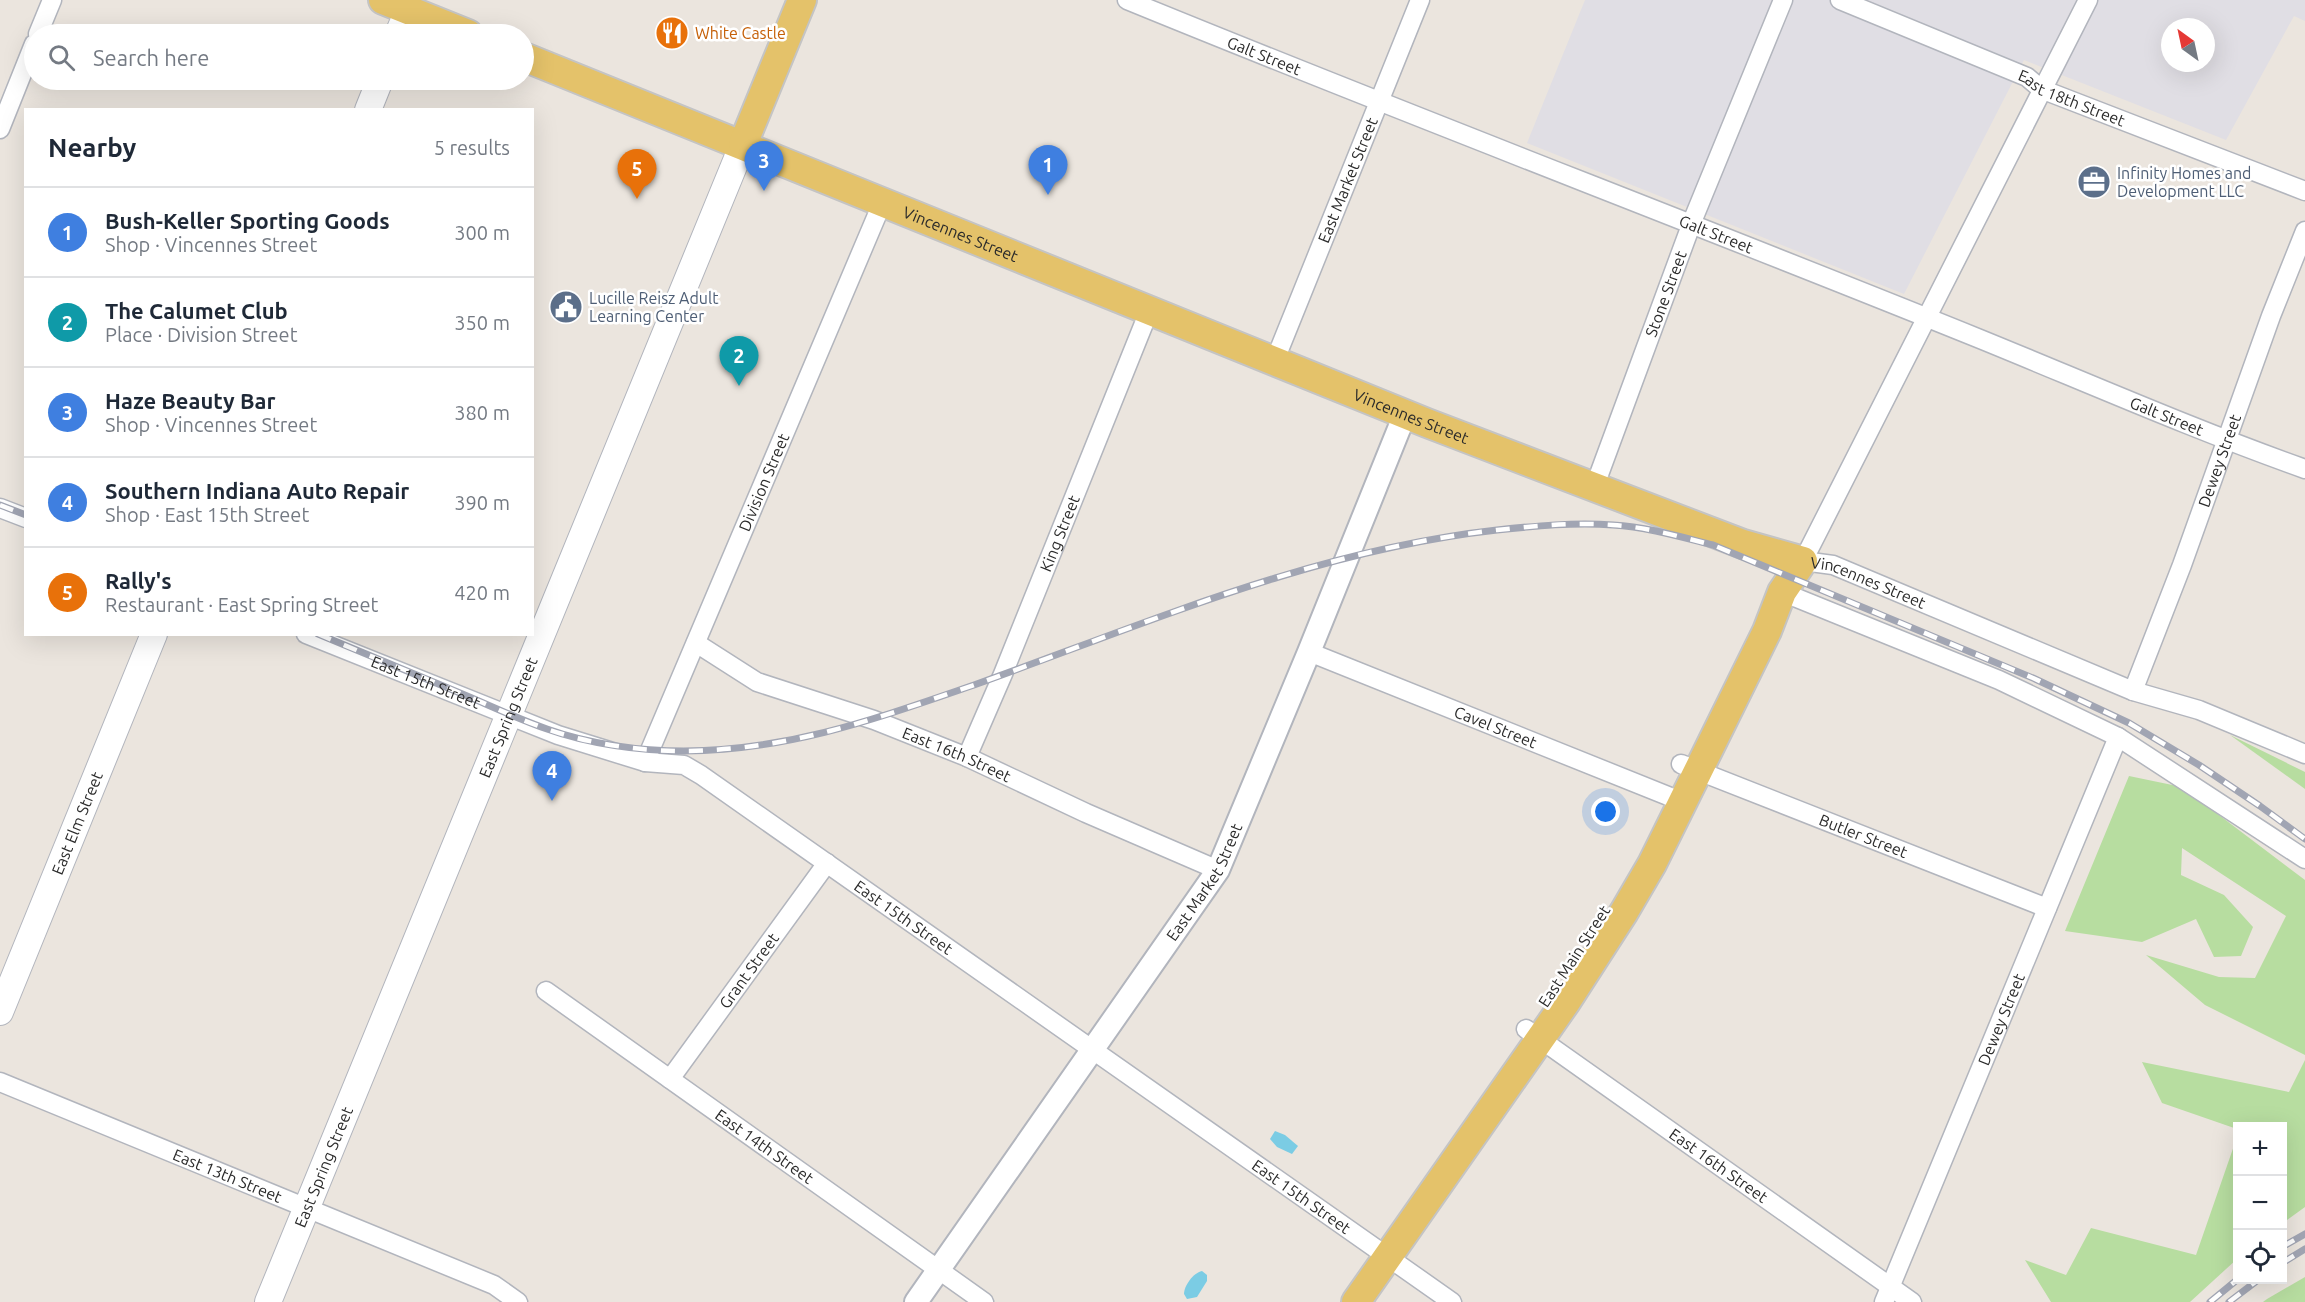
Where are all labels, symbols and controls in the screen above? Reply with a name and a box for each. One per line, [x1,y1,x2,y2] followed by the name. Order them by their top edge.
[654,15,690,51] restaurant icon: White Castle
[2161,18,2215,72] north arrow
[24,24,534,90] search box
[695,24,786,42] place label: White Castle
[1225,33,1304,79] street label: Galt Street
[45,41,78,74] icon: search
[93,45,209,70] text: Search here
[2016,66,2128,130] street label: East 18th Street
[1314,114,1381,245] street label: East Market Street
[48,133,136,162] text: Nearby
[434,136,510,159] text: 5 results
[744,142,783,191] pin: 3
[1028,146,1068,195] pin: 1
[618,150,656,199] pin: 5
[2076,164,2112,200] office icon: Infinity Homes and Development LLC
[2117,164,2251,200] place label: Infinity Homes and Development LLC
[900,203,1021,266] street label: Vincennes Street
[105,208,390,233] text: Bush-Keller Sporting Goods
[1677,211,1756,257] street label: Galt Street
[62,221,73,244] text: 1
[454,221,510,244] text: 300 m
[105,233,317,256] text: Shop · Vincennes Street
[1642,248,1690,339] street label: Stone Street
[548,289,584,325] public building icon: Lucille Reisz Adult Learning Center
[589,289,719,325] place label: Lucille Reisz Adult Learning Center
[105,298,288,323] text: The Calumet Club
[62,311,73,334] text: 2
[454,311,510,334] text: 350 m
[105,323,298,346] text: Place · Division Street
[720,336,758,386] pin: 2
[1351,385,1472,447] street label: Vincennes Street
[105,388,275,413] text: Haze Beauty Bar
[2127,393,2207,439] street label: Galt Street
[62,401,73,424] text: 3
[454,401,510,424] text: 380 m
[2194,411,2244,510] street label: Dewey Street
[105,413,317,436] text: Shop · Vincennes Street
[735,430,793,534] street label: Division Street
[105,478,409,503] text: Southern Indiana Auto Repair
[62,491,73,514] text: 4
[454,491,510,514] text: 390 m
[1036,492,1083,574] street label: King Street
[105,503,309,526] text: Shop · East 15th Street
[1809,553,1929,612] street label: Vincennes Street
[105,568,172,593] text: Rally's
[62,581,73,604] text: 5
[454,581,510,604] text: 420 m
[105,593,378,616] text: Restaurant · East Spring Street
[369,652,484,712] street label: East 15th Street
[475,654,541,780] street label: East Spring Street
[1452,702,1540,752] street label: Cavel Street
[900,723,1014,786] street label: East 16th Street
[532,752,572,801] pin: 4
[48,768,106,877] street label: East Elm Street
[1591,797,1620,826] your location
[1817,810,1911,861] street label: Butler Street
[1163,820,1246,944] street label: East Market Street
[851,877,957,958] street label: East 15th Street
[1534,901,1614,1010] street label: East Main Street
[715,929,783,1012] street label: Grant Street
[1974,970,2028,1068] street label: Dewey Street
[291,1103,356,1230] street label: East Spring Street
[712,1105,818,1187] street label: East 14th Street
[2233,1122,2287,1284] map controls
[2233,1122,2287,1176] button: +
[1666,1124,1772,1207] street label: East 16th Street
[170,1145,285,1206] street label: East 13th Street
[1249,1156,1355,1237] street label: East 15th Street
[2233,1176,2287,1230] button: −
[2233,1230,2287,1284] button: locate

